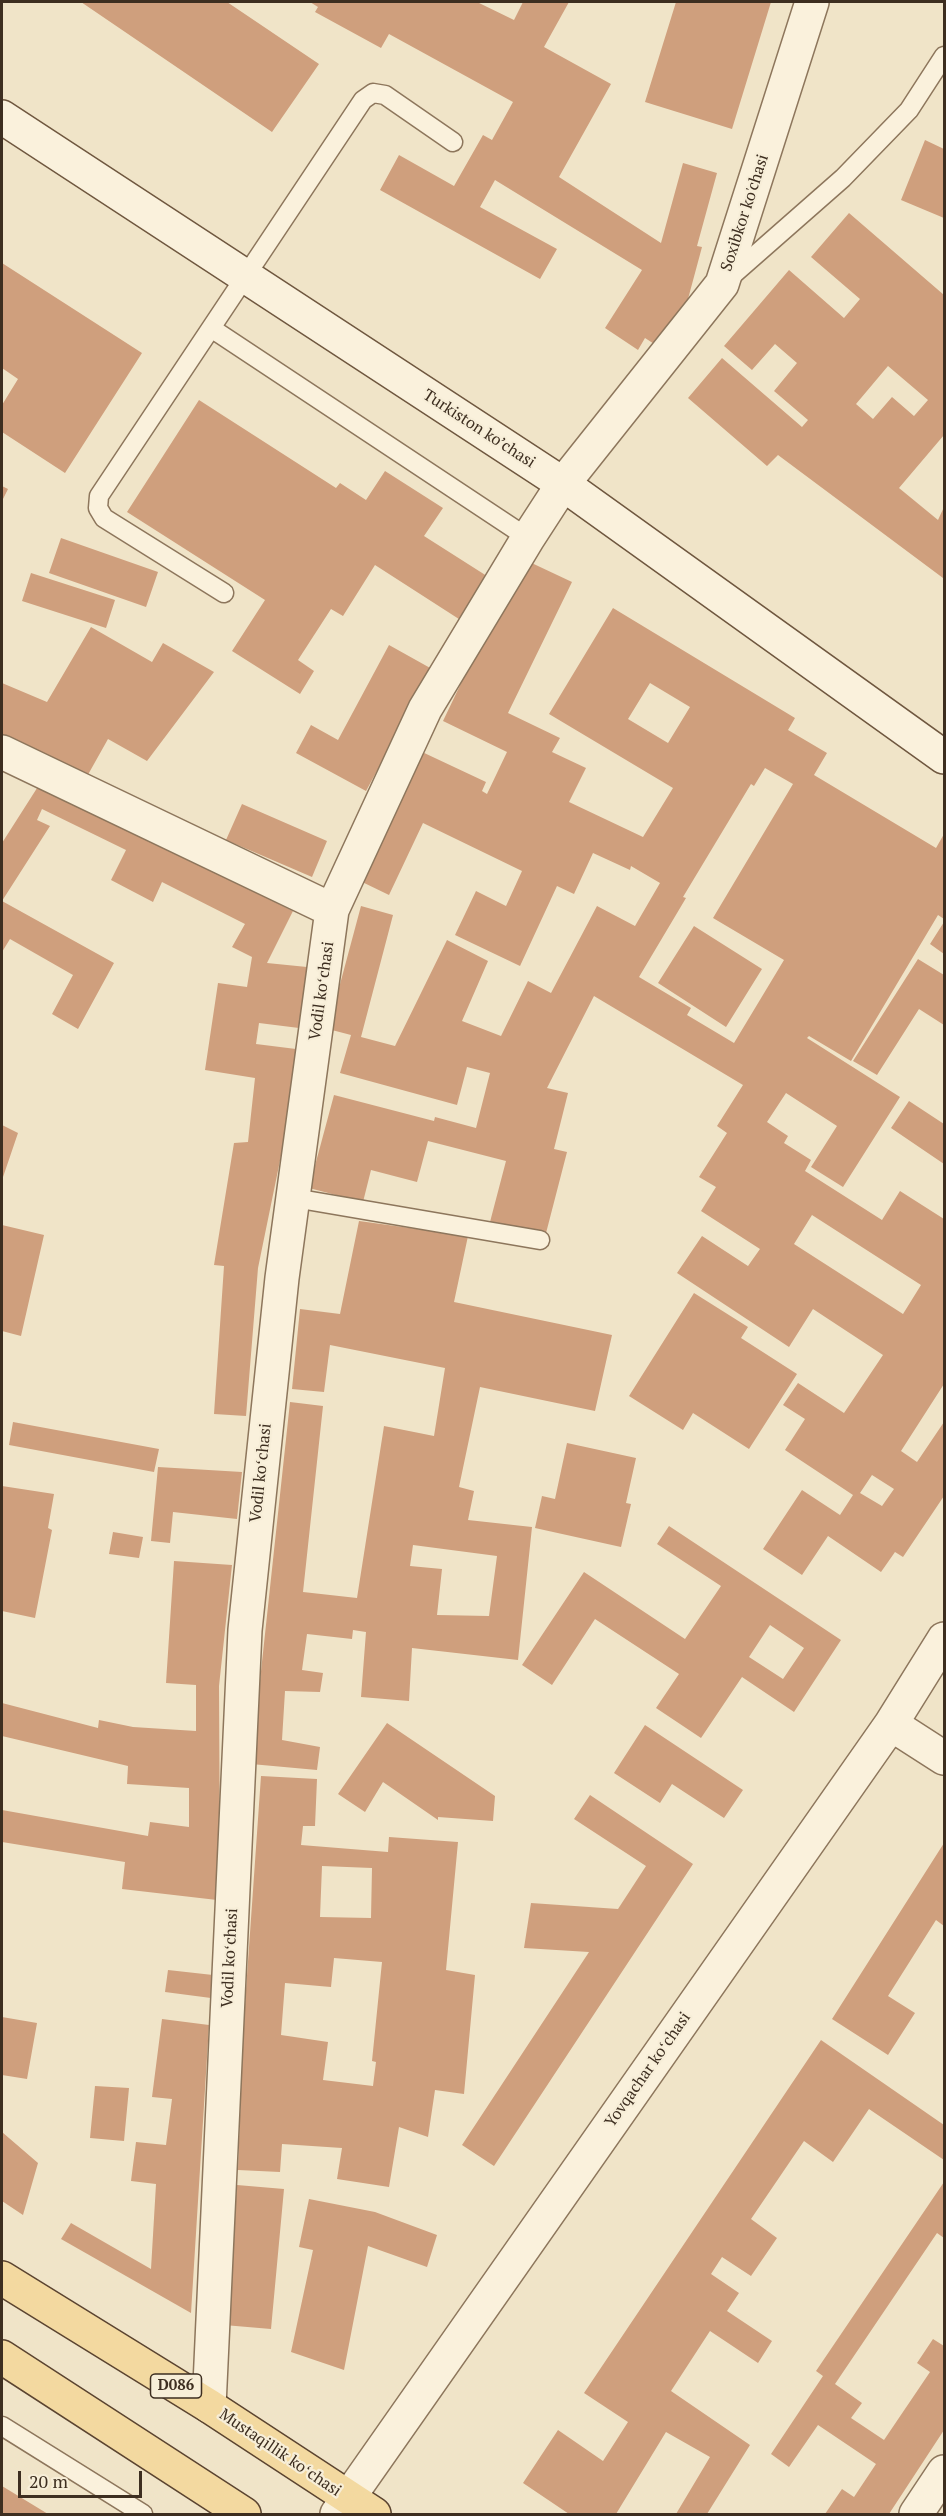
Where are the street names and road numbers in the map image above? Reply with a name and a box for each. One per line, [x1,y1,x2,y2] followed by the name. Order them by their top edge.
[717,152,773,274] street label: Soxibkor ko'chasi
[419,386,539,472] street label: Turkiston ko’chasi
[306,940,338,1042] street label: Vodil koʻchasi
[246,1422,276,1524] street label: Vodil koʻchasi
[218,1908,242,2008] street label: Vodil koʻchasi
[601,2009,695,2131] street label: Yovqachar koʻchasi
[150,2374,201,2398] road number: D086
[215,2405,345,2501] street label: Mustaqillik koʻchasi

